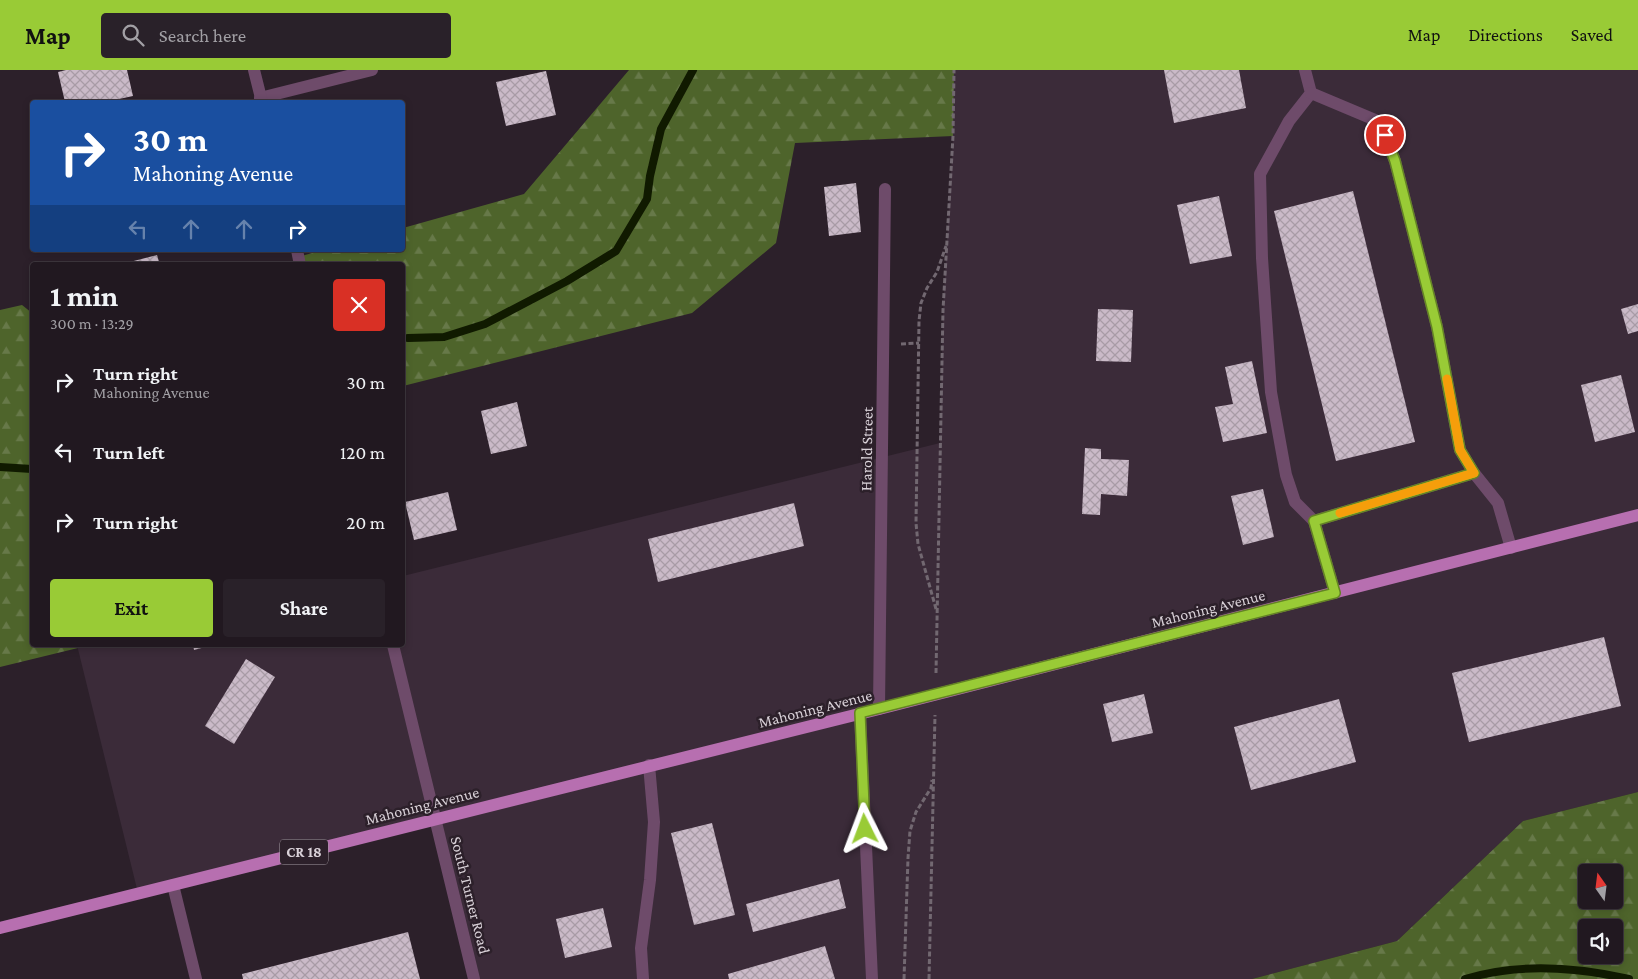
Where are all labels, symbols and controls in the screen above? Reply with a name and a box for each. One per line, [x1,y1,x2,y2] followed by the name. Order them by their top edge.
[101,13,451,58] search box
[119,21,147,49] icon: search
[25,22,71,49] text: Map
[159,25,246,46] text: Search here
[1408,25,1440,45] text: Map
[1468,25,1543,45] text: Directions
[1571,25,1613,45] text: Saved
[1364,114,1406,156] pin
[50,120,115,185] icon: right
[133,120,208,159] text: 30 m
[1371,121,1399,149] icon: arrive
[133,161,293,186] text: Mahoning Avenue
[124,215,152,243] icon: left
[177,215,205,243] icon: ahead
[230,215,258,243] icon: ahead
[283,215,311,243] icon: right
[50,279,118,312] text: 1 min
[333,279,385,331] button: close
[50,315,134,332] text: 300 m · 13:29
[93,363,178,384] text: Turn right
[50,368,78,396] icon: right
[346,372,385,393] text: 30 m
[93,384,209,401] text: Mahoning Avenue
[857,406,876,491] street label: Harold Street
[50,438,78,466] icon: left
[93,442,165,463] text: Turn left
[340,442,385,463] text: 120 m
[50,508,78,536] icon: right
[93,512,178,533] text: Turn right
[346,512,385,533] text: 20 m
[50,579,213,637] button: Exit
[223,579,385,637] button: Share
[1150,586,1267,632] street label: Mahoning Avenue
[757,686,874,732] street label: Mahoning Avenue
[364,783,481,829] street label: Mahoning Avenue
[838,802,890,854] position arrow
[448,835,493,956] street label: South Turner Road
[280,840,328,864] road number: CR 18
[1578,864,1622,909] north arrow
[1578,864,1623,964] map controls
[1578,919,1623,964] button: sound

